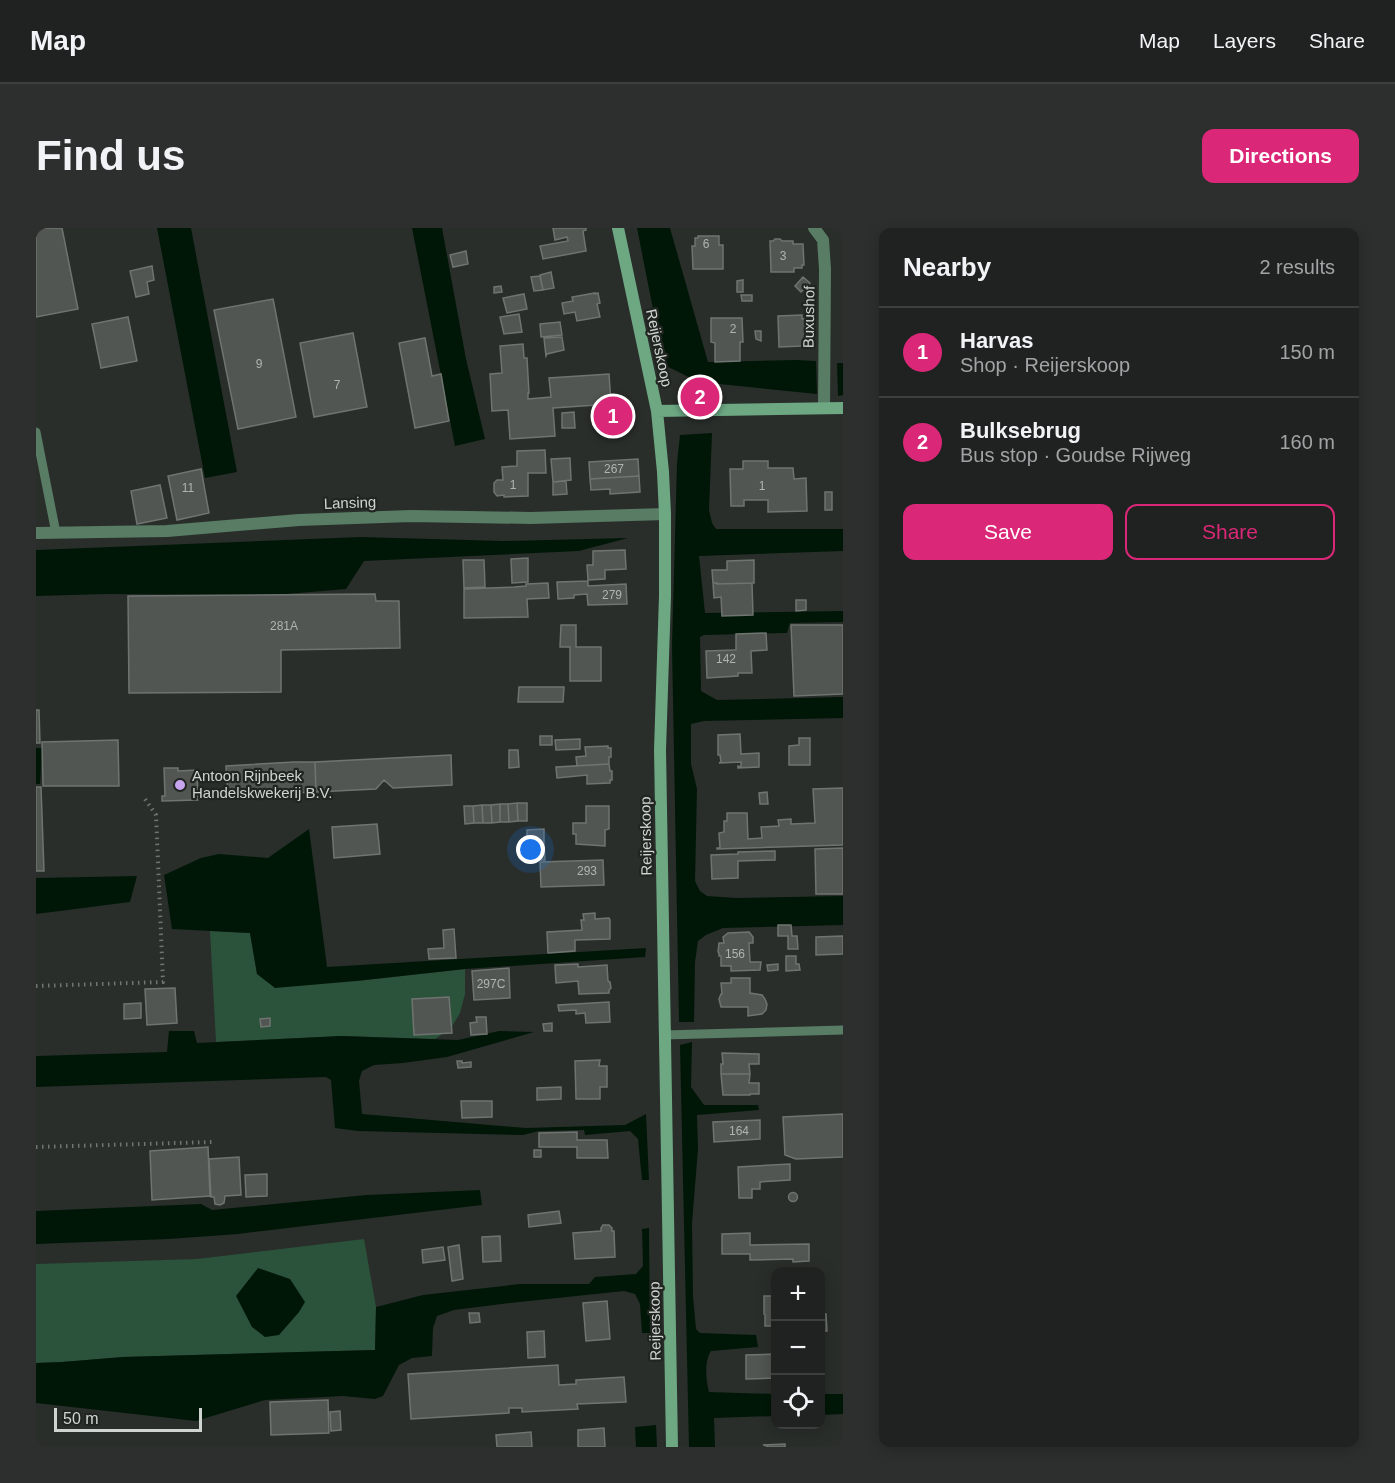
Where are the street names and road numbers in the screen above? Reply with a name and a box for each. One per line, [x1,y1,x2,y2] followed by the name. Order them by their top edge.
[799,285,818,348] street label: Buxushof
[643,307,676,388] street label: Reijerskoop
[323,493,377,512] street label: Lansing
[636,796,655,876] street label: Reijerskoop
[645,1281,664,1361] street label: Reijerskoop

